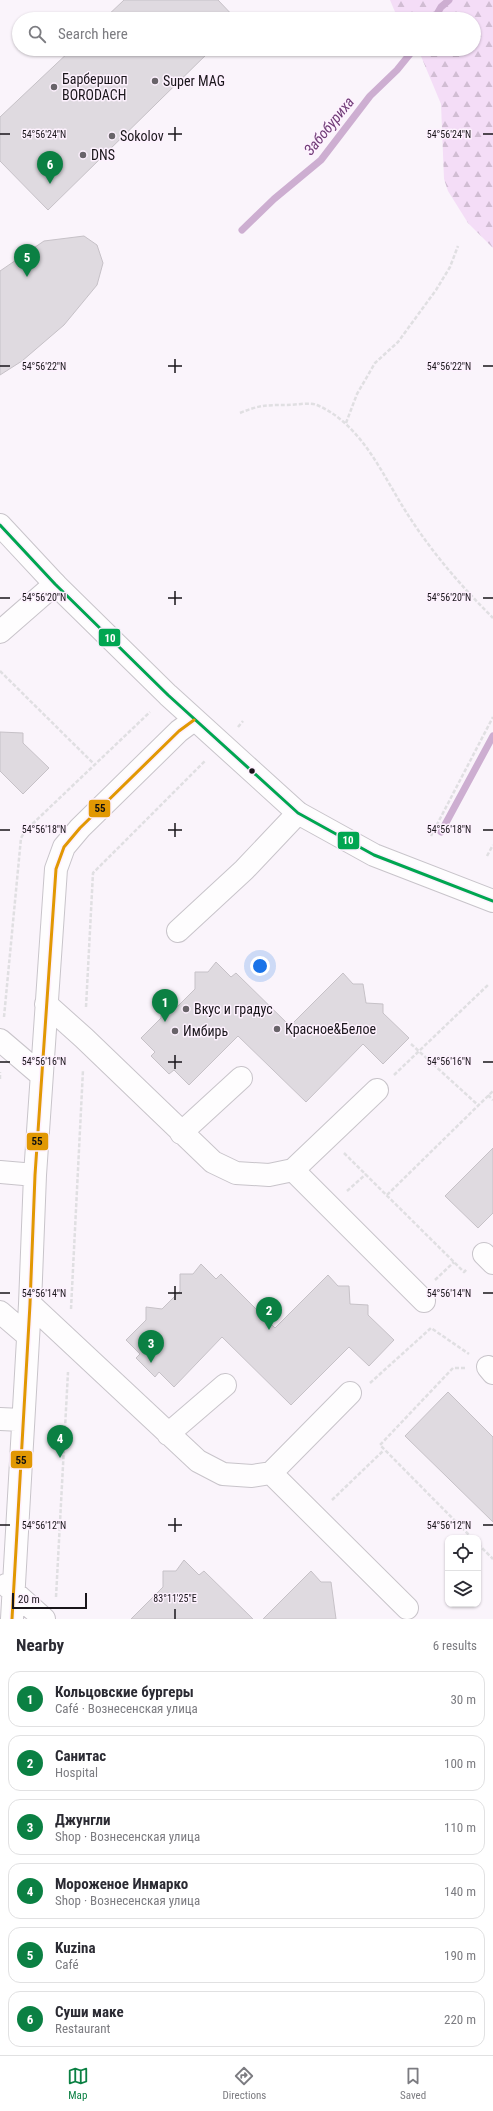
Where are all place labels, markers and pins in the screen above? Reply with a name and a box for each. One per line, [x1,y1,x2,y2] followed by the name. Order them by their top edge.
[62,71,128,103] place label: Барбершоп BORODACH
[163,73,225,89] place label: Super MAG
[150,76,160,86] marker: Super MAG
[49,82,59,92] marker: Барбершоп BORODACH
[120,128,164,144] place label: Sokolov
[107,131,117,141] marker: Sokolov
[91,147,115,163] place label: DNS
[78,150,88,160] marker: DNS
[37,151,63,184] pin: 6
[14,244,40,277] pin: 5
[247,766,257,776] unlabelled marker
[152,989,178,1022] pin: 1
[194,1001,273,1017] place label: Вкус и градус
[181,1004,191,1014] marker: Вкус и градус
[285,1021,377,1037] place label: Красное&Белое
[183,1023,228,1039] place label: Имбирь
[272,1024,282,1034] marker: Красное&Белое
[170,1026,180,1036] marker: Имбирь
[256,1297,282,1330] pin: 2
[138,1330,164,1363] pin: 3
[47,1425,73,1458] pin: 4

